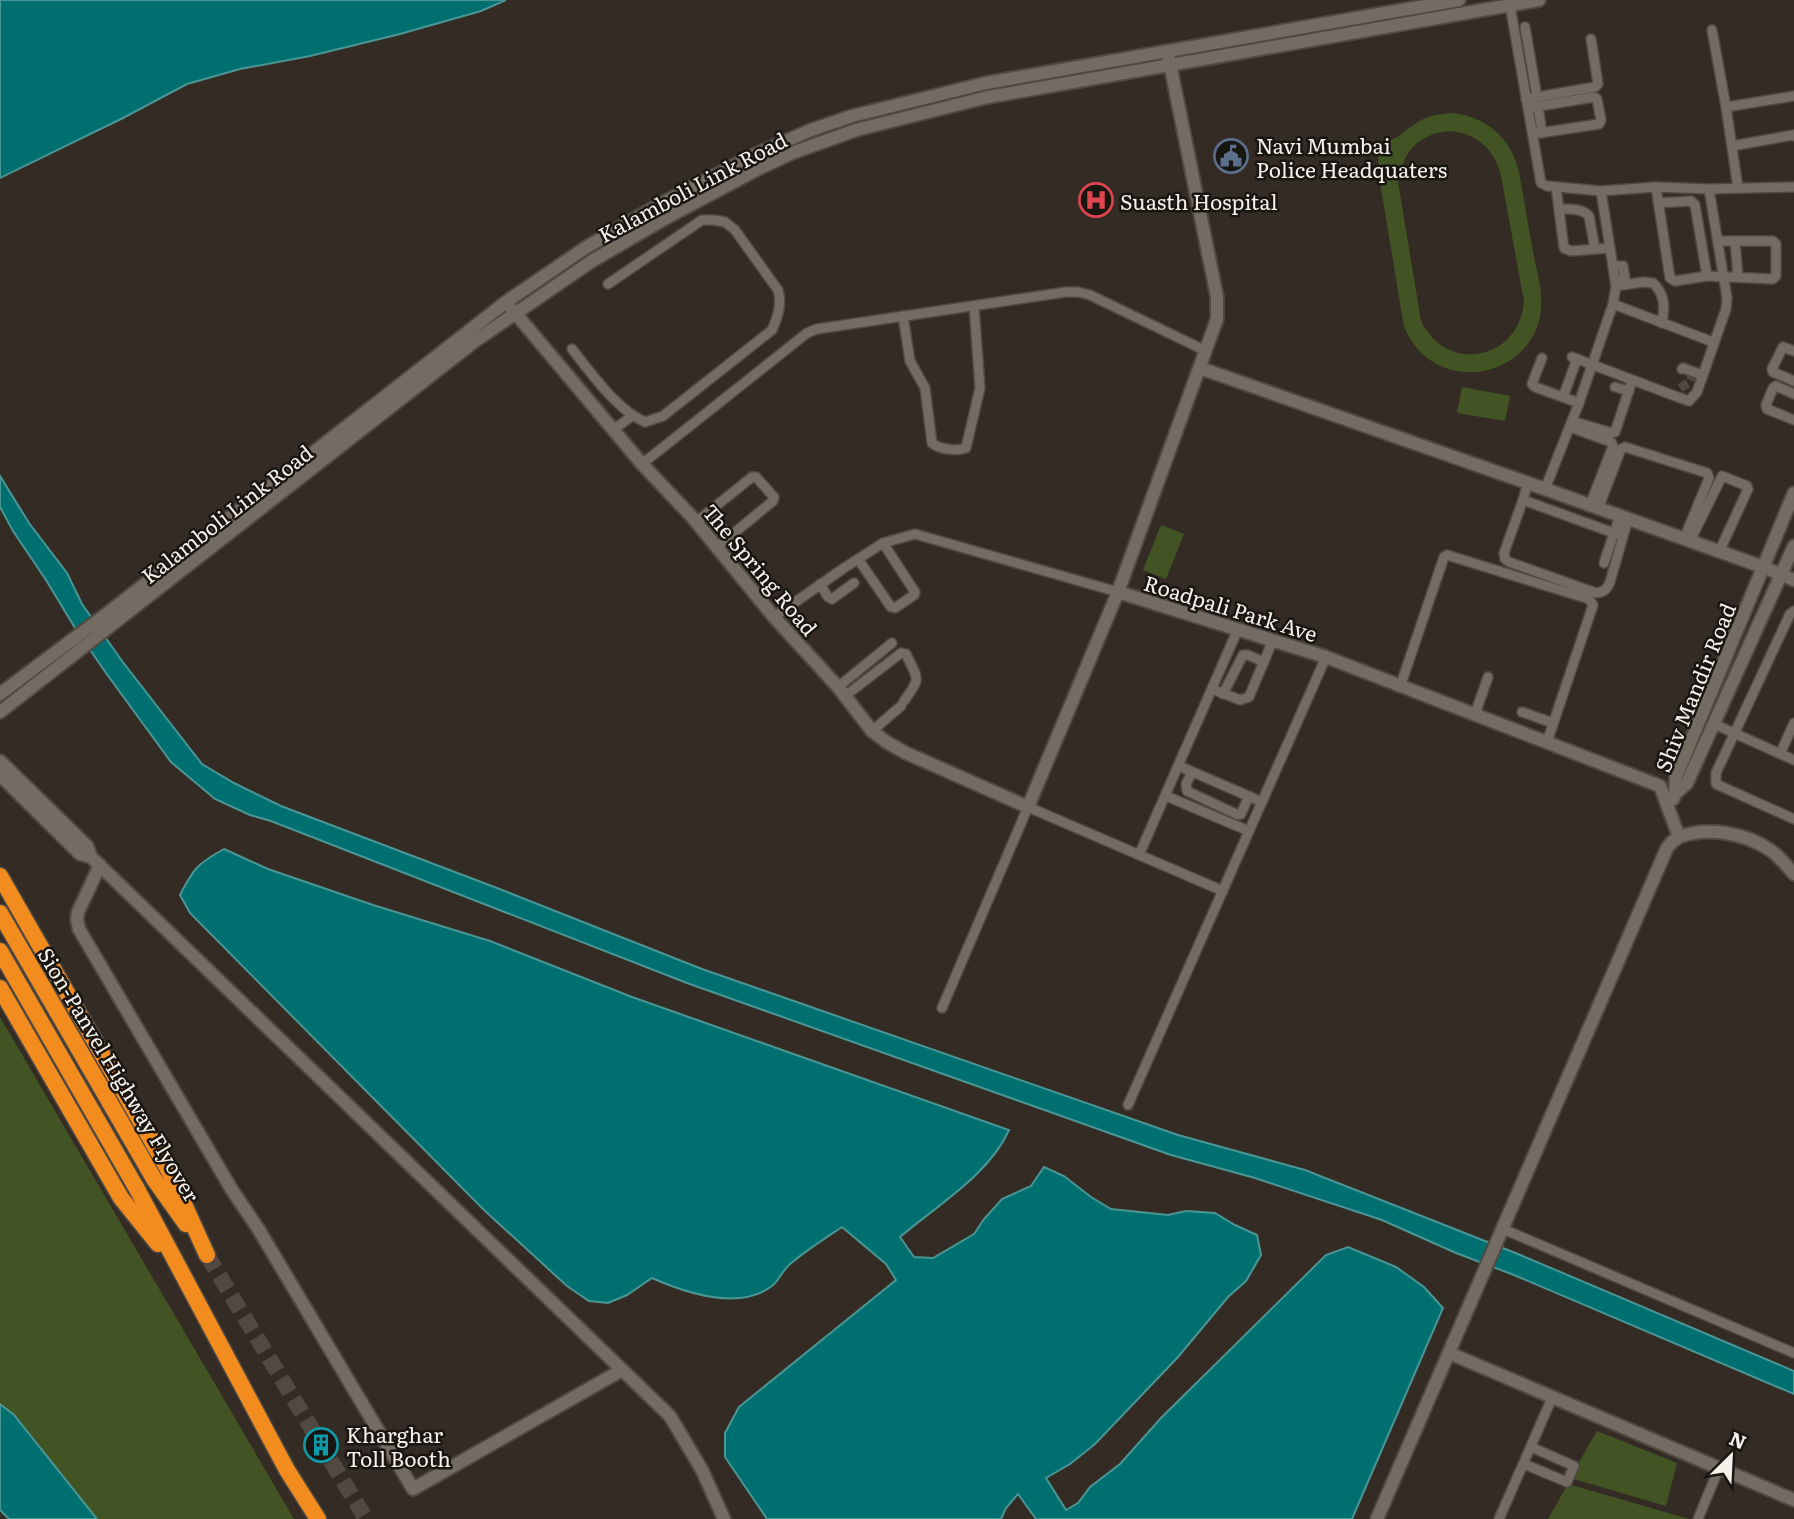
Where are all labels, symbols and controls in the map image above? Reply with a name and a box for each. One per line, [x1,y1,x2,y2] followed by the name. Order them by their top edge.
[592,123,792,249] street label: Kalamboli Link Road
[1256,129,1447,184] place label: Navi Mumbai Police Headquaters
[1212,137,1250,175] public building icon: Navi Mumbai Police Headquaters
[1077,181,1115,219] hospital icon: Suasth Hospital
[1120,185,1278,216] place label: Suasth Hospital
[134,436,318,590] street label: Kalamboli Link Road
[696,496,826,642] street label: The Spring Road
[1140,566,1322,648] street label: Roadpali Park Ave
[1646,598,1742,776] street label: Shiv Mandir Road
[32,941,209,1207] street label: Sion-Panvel Highway Flyover
[346,1418,451,1473] place label: Kharghar Toll Booth
[1696,1421,1766,1491] north arrow
[1725,1424,1751,1456] text: N
[302,1426,340,1464] building icon: Kharghar Toll Booth

